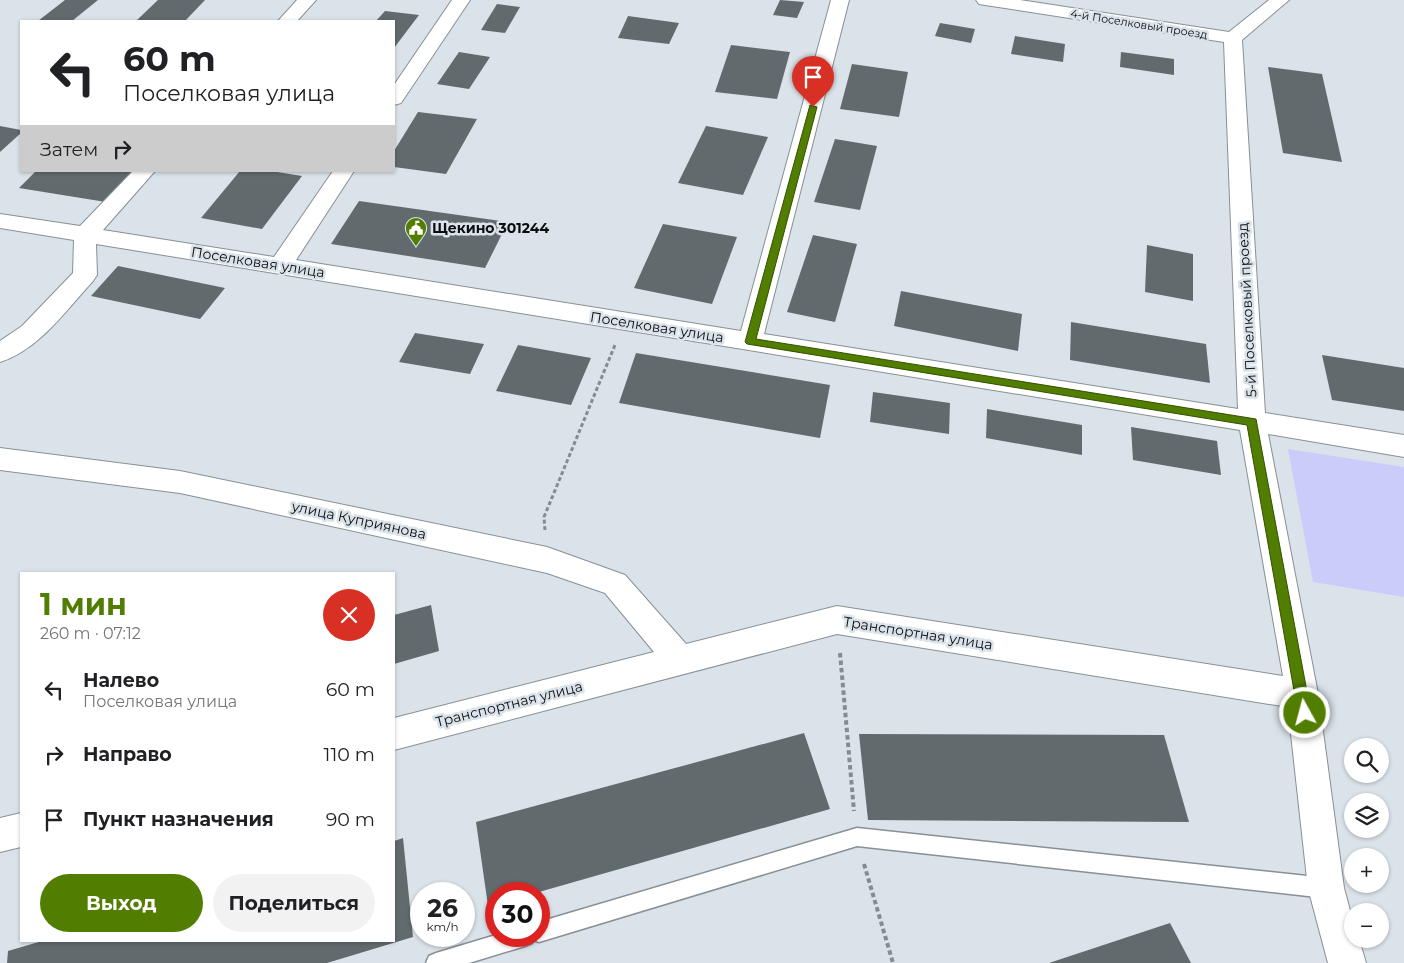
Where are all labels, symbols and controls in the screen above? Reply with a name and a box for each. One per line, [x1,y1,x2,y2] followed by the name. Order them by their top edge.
[1069,6,1209,42] street label: 4-й Поселковый проезд
[123,37,216,80] text: 60 m
[40,40,105,105] icon: left
[792,56,834,107] pin
[799,63,827,91] icon: arrive
[123,80,335,107] text: Поселковая улица
[108,135,136,163] icon: right
[40,138,98,161] text: Затем
[404,216,428,247] public building icon: Щекино 301244
[432,219,549,237] place label: Щекино 301244
[1233,222,1261,398] street label: 5-й Поселковый проезд
[190,243,326,281] street label: Поселковая улица
[589,308,725,346] street label: Поселковая улица
[289,497,428,543] street label: улица Куприянова
[40,586,127,623] text: 1 мин
[323,589,375,641] button: close
[842,612,994,654] street label: Транспортная улица
[40,624,141,643] text: 260 m · 07:12
[83,669,159,692] text: Налево
[40,676,68,704] icon: left
[434,677,584,731] street label: Транспортная улица
[326,678,375,701] text: 60 m
[1278,686,1330,738] position arrow
[83,692,237,711] text: Поселковая улица
[1344,738,1389,948] map controls
[1344,738,1389,783] button: search
[40,741,68,769] icon: right
[83,743,172,766] text: Направо
[324,743,375,766] text: 110 m
[1344,793,1389,838] button: layers
[40,806,68,834] icon: arrive
[83,808,274,831] text: Пункт назначения
[326,808,375,831] text: 90 m
[1344,848,1389,893] button: +
[40,874,203,932] button: Выход
[213,874,375,932] button: Поделиться
[485,882,550,947] speed limit sign: 30
[427,893,458,923] text: 26
[1344,903,1389,948] button: −
[426,919,459,934] text: km/h

